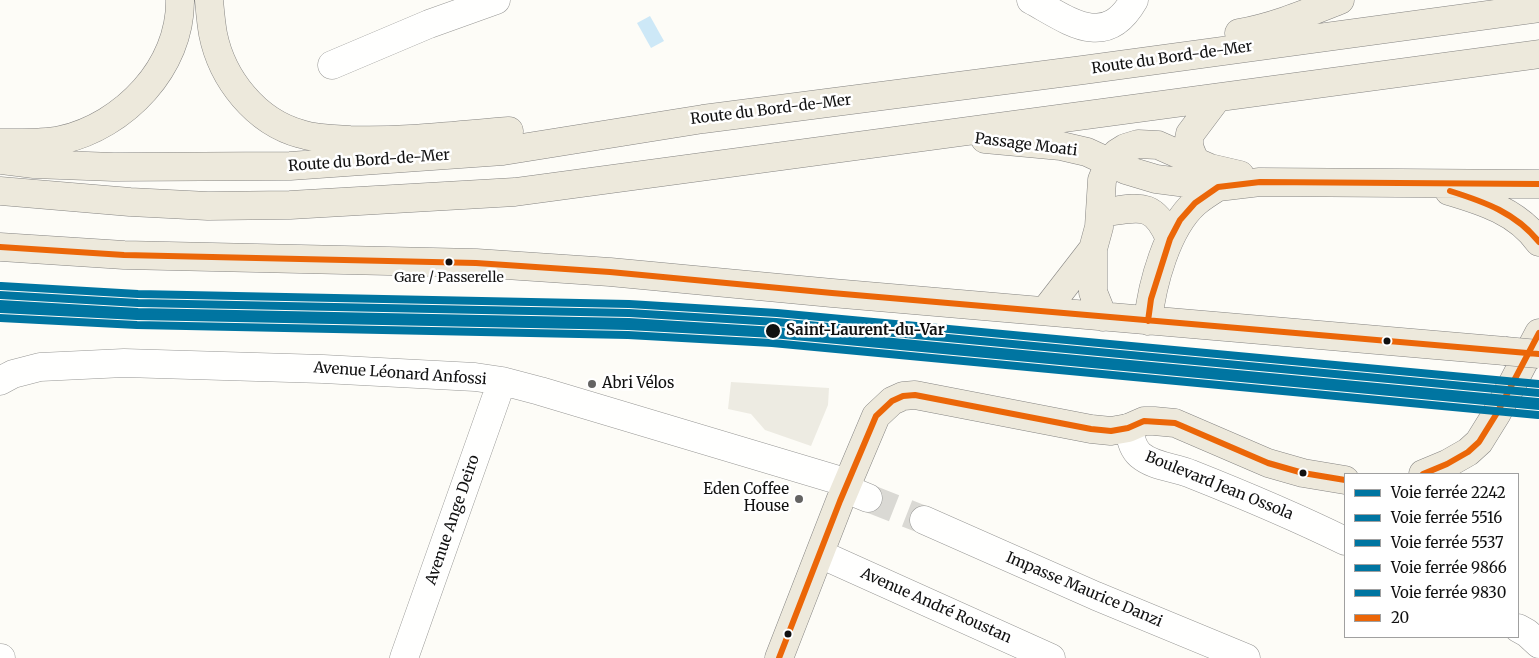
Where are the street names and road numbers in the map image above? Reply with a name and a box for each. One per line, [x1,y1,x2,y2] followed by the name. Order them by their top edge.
[1090,38,1254,78] street label: Route du Bord-de-Mer
[689,91,853,129] street label: Route du Bord-de-Mer
[974,130,1078,160] street label: Passage Moati
[287,146,451,176] street label: Route du Bord-de-Mer
[313,359,487,389] street label: Avenue Léonard Anfossi
[1142,448,1296,524] street label: Boulevard Jean Ossola
[422,453,484,587] street label: Avenue Ange Deiro
[1003,549,1165,631] street label: Impasse Maurice Danzi
[858,565,1014,647] street label: Avenue André Roustan

